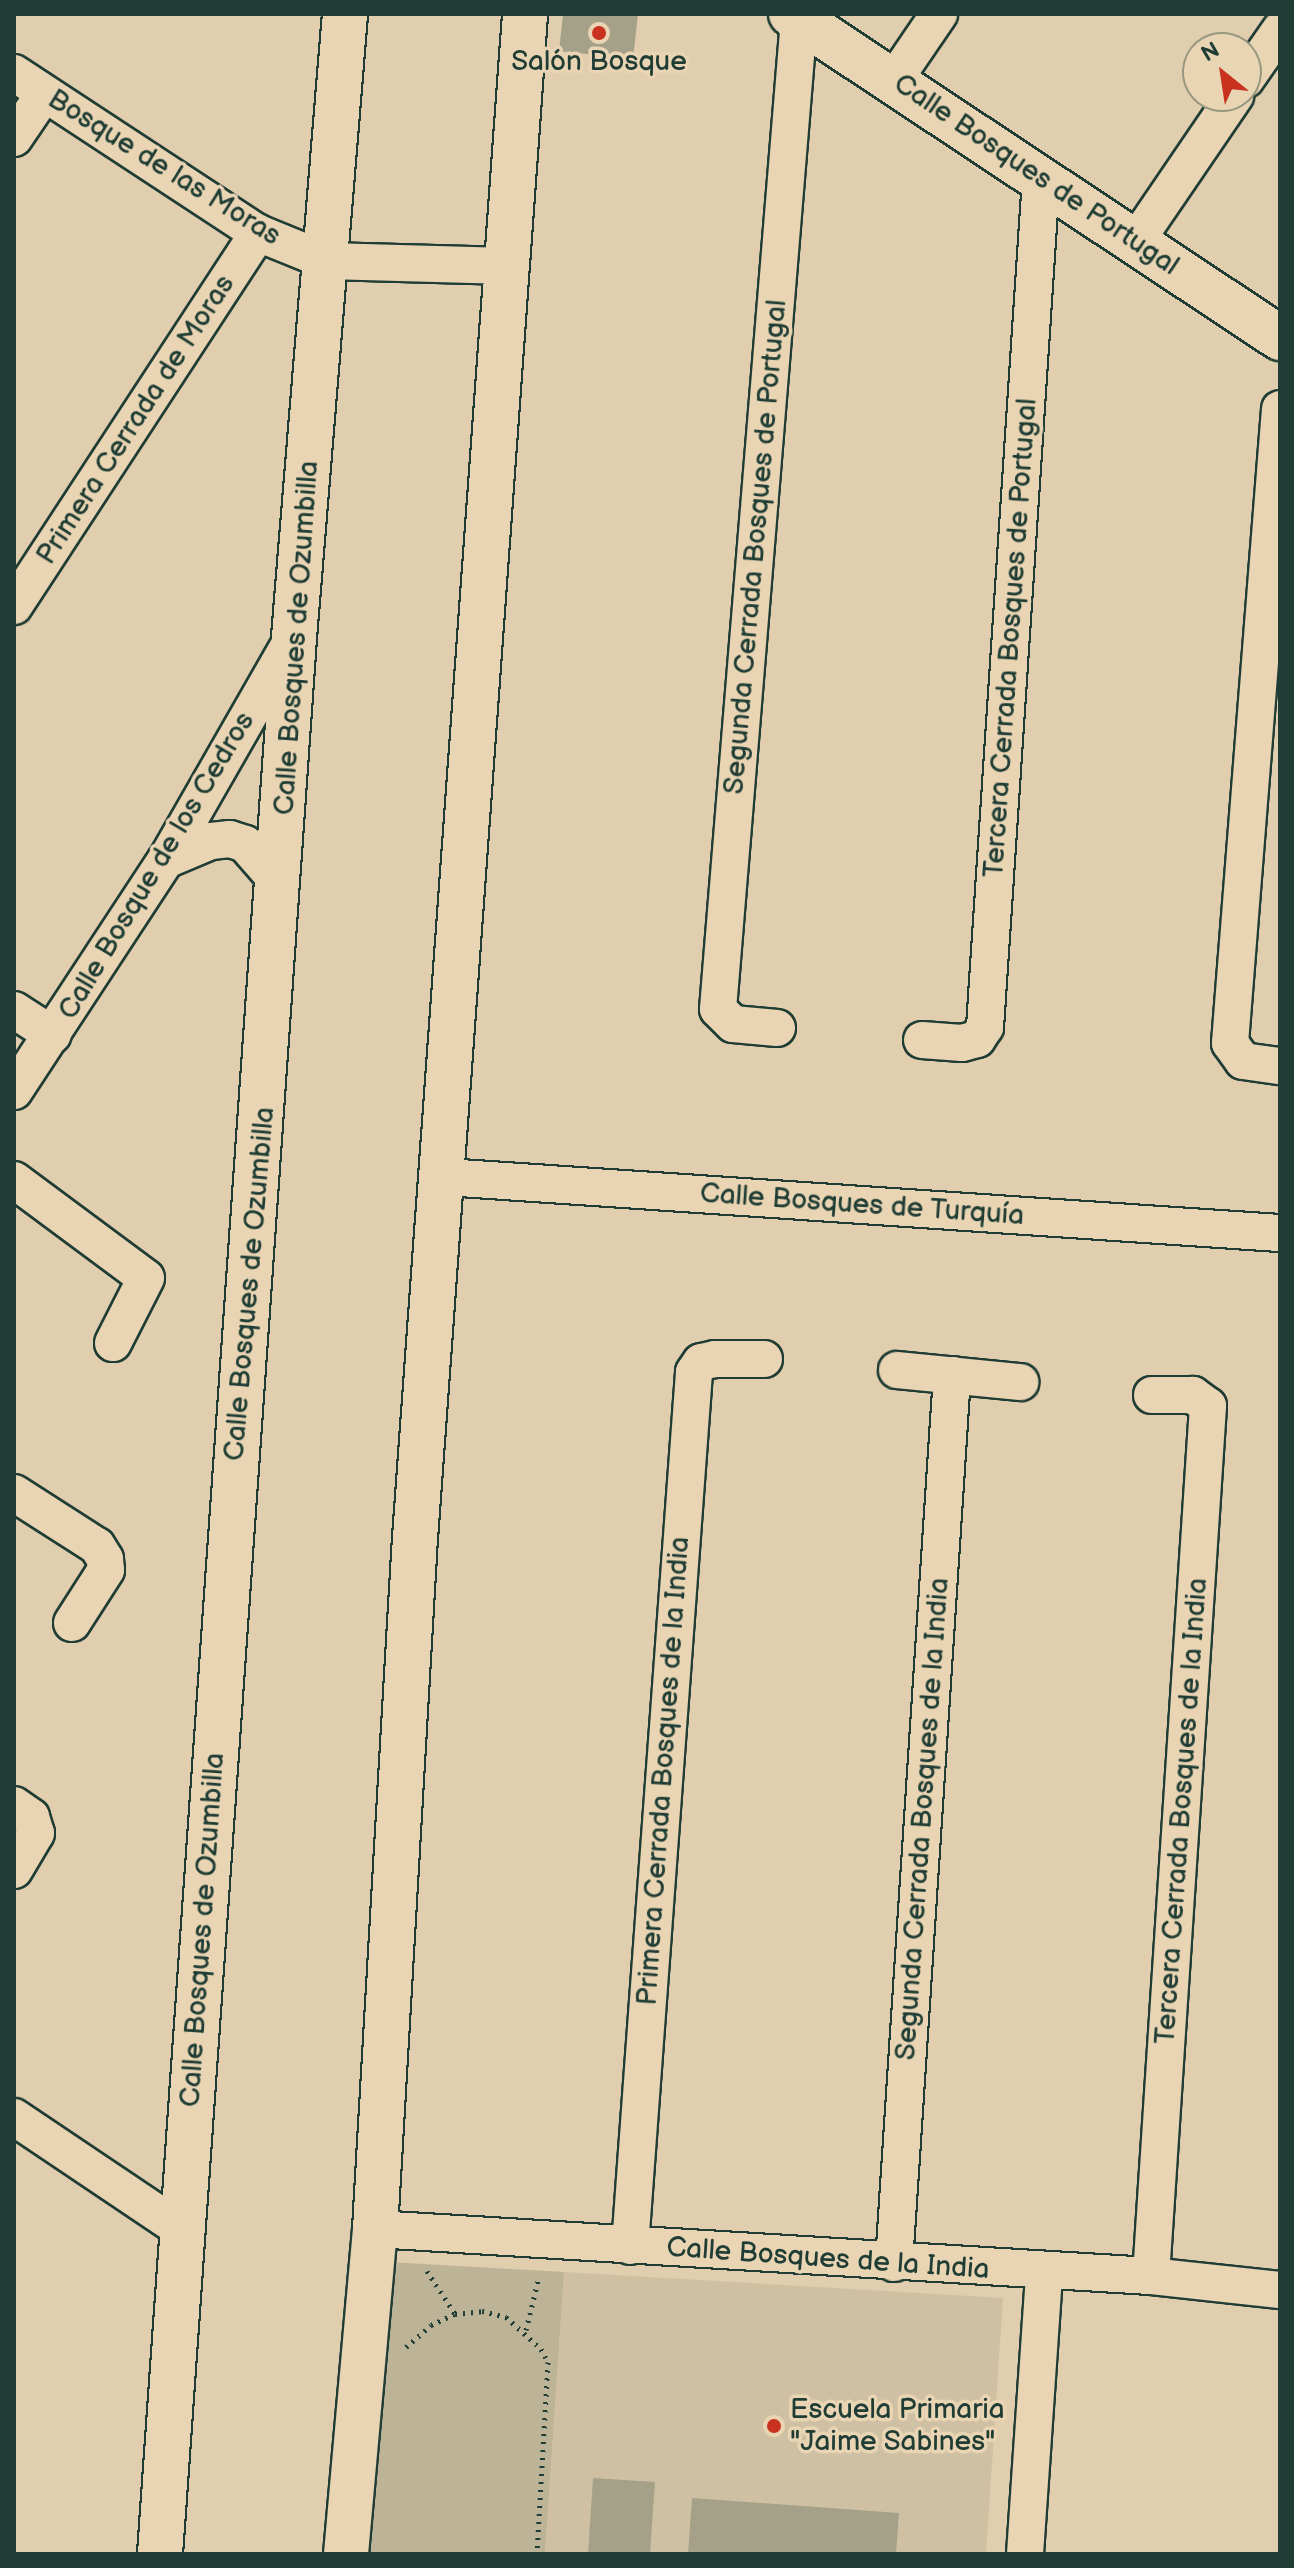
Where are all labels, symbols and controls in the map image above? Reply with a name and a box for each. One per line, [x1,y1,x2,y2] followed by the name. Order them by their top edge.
[590,24,608,42] marker: Salón Bosque
[1182,32,1262,112] north arrow
[1197,37,1225,68] text: N
[511,45,687,79] place label: Salón Bosque
[887,67,1185,283] street label: Calle Bosques de Portugal
[41,83,287,253] street label: Bosque de las Moras
[30,269,242,571] street label: Primera Cerrada de Moras
[718,298,794,796] street label: Segunda Cerrada Bosques de Portugal
[977,397,1045,879] street label: Tercera Cerrada Bosques de Portugal
[268,460,326,816] street label: Calle Bosques de Ozumbilla
[52,706,262,1026] street label: Calle Bosque de los Cedros
[218,1106,282,1462] street label: Calle Bosques de Ozumbilla
[698,1177,1026,1233] street label: Calle Bosques de Turquía
[631,1535,697,2007] street label: Primera Cerrada Bosques de la India
[889,1577,957,2061] street label: Segunda Cerrada Bosques de la India
[1149,1577,1215,2045] street label: Tercera Cerrada Bosques de la India
[174,1752,232,2108] street label: Calle Bosques de Ozumbilla
[665,2231,991,2287] street label: Calle Bosques de la India
[790,2393,1005,2459] place label: Escuela Primaria "Jaime Sabines"
[765,2417,783,2435] marker: Escuela Primaria "Jaime Sabines"

